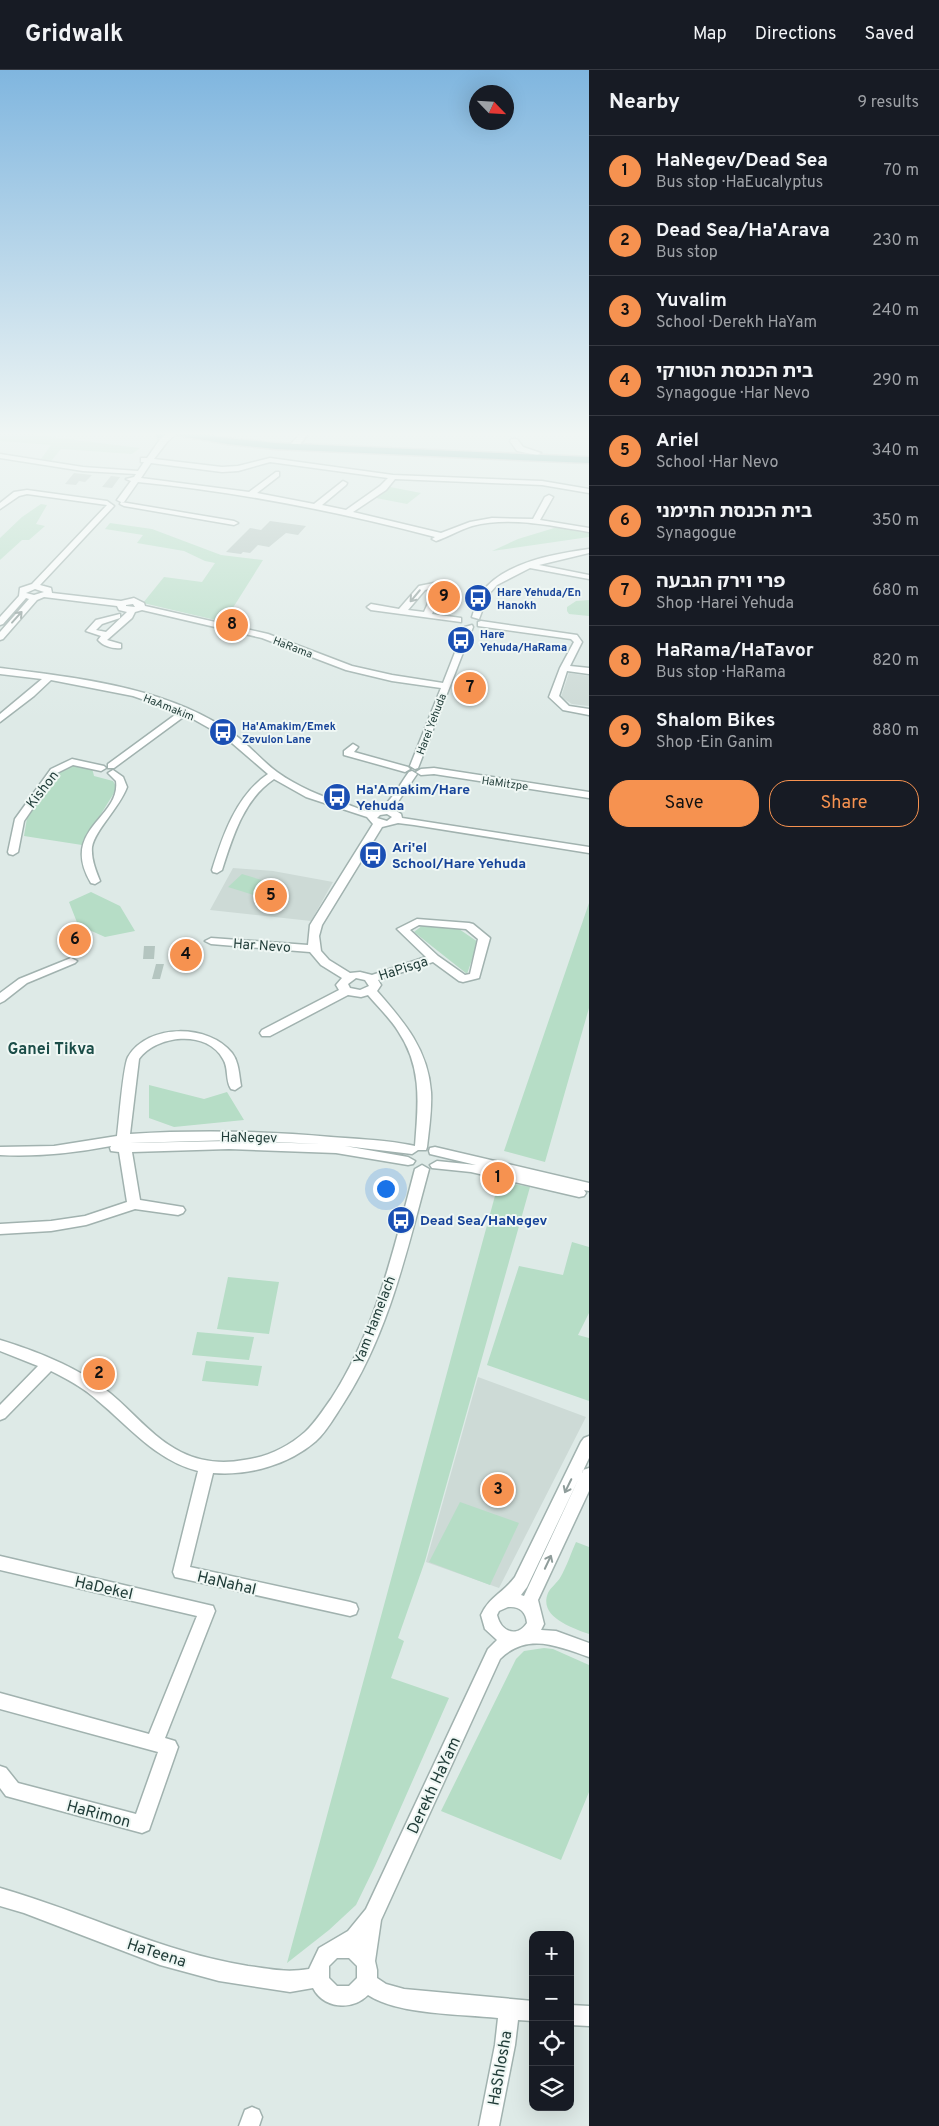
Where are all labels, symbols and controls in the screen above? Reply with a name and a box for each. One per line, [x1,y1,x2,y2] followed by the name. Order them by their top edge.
[25,20,123,50] text: Gridwalk
[693,23,727,46] text: Map
[755,23,837,46] text: Directions
[865,23,914,46] text: Saved
[469,85,514,130] north arrow
[609,89,680,116] text: Nearby
[857,93,919,113] text: 9 results
[656,149,828,173] text: HaNegev/Dead Sea
[622,161,628,181] text: 1
[884,161,919,181] text: 70 m
[656,173,823,193] text: Bus stop · HaEucalyptus
[656,219,830,243] text: Dead Sea/Ha'Arava
[620,231,630,251] text: 2
[872,231,919,251] text: 230 m
[656,243,718,263] text: Bus stop
[656,289,727,313] text: Yuvalim
[620,301,630,321] text: 3
[872,301,919,321] text: 240 m
[656,313,817,333] text: School · Derekh HaYam
[656,360,813,384] text: בית הכנסת הטורקי
[620,371,630,391] text: 4
[872,371,919,391] text: 290 m
[656,384,810,404] text: Synagogue · Har Nevo
[656,429,699,453] text: Ariel
[620,441,630,461] text: 5
[872,441,919,461] text: 340 m
[656,453,778,473] text: School · Har Nevo
[656,500,812,524] text: בית הכנסת התימני
[620,511,630,531] text: 6
[872,511,919,531] text: 350 m
[656,524,736,544] text: Synagogue
[656,570,785,594] text: פרי וירק הגבעה
[428,578,460,616] pin: 9
[621,581,629,601] text: 7
[872,581,919,601] text: 680 m
[463,583,493,613] bus stop icon: Hare Yehuda/En Hanokh
[497,586,581,613] place label: Hare Yehuda/En Hanokh
[410,589,421,602] one-way arrow
[656,594,794,614] text: Shop · Harei Yehuda
[216,606,248,644] pin: 8
[11,610,23,623] one-way arrow
[446,625,476,655] bus stop icon: Hare Yehuda/HaRama
[480,628,567,655] place label: Hare Yehuda/HaRama
[271,634,315,662] street label: HaRama
[656,639,814,663] text: HaRama/HaTavor
[620,651,630,671] text: 8
[872,651,919,671] text: 820 m
[656,663,786,683] text: Bus stop · HaRama
[454,669,486,707] pin: 7
[141,691,196,724] street label: HaAmakim
[414,692,450,757] street label: Harei Yehuda
[656,709,775,733] text: Shalom Bikes
[208,717,238,747] bus stop icon: Ha'Amakim/Emek Zevulon Lane
[242,720,336,747] place label: Ha'Amakim/Emek Zevulon Lane
[620,721,630,741] text: 9
[872,721,919,741] text: 880 m
[656,733,773,753] text: Shop · Ein Ganim
[23,768,63,812] street label: Kishon
[481,774,529,794] street label: HaMitzpe
[609,780,759,827] button: Save
[769,780,919,827] button: Share
[322,782,352,812] bus stop icon: Ha'Amakim/Hare Yehuda
[356,782,470,815] place label: Ha'Amakim/Hare Yehuda
[358,840,388,870] bus stop icon: Ari'el School/Hare Yehuda
[392,840,526,873] place label: Ari'el School/Hare Yehuda
[255,877,287,915] pin: 5
[59,921,91,959] pin: 6
[170,936,202,974] pin: 4
[232,936,291,957] street label: Har Nevo
[377,953,430,985] street label: HaPisga
[7,1040,95,1060] district label: Ganei Tikva
[220,1130,277,1147] street label: HaNegev
[482,1159,514,1197] pin: 1
[373,1176,399,1202] your location
[386,1205,416,1235] bus stop icon: Dead Sea/HaNegev
[420,1213,548,1230] place label: Dead Sea/HaNegev
[351,1274,400,1367] street label: Yam Hamelach
[83,1355,115,1393] pin: 2
[482,1471,514,1509] pin: 3
[562,1478,572,1493] one-way arrow
[543,1555,553,1570] one-way arrow
[195,1567,258,1600] street label: HaNahal
[72,1573,135,1605] street label: HaDekel
[404,1734,466,1838] street label: Derekh HaYam
[64,1797,133,1833] street label: HaRimon
[529,1931,574,2111] map controls
[529,1931,574,1976] button: +
[124,1935,189,1973] street label: HaTeena
[529,1976,574,2021] button: −
[529,2021,574,2066] button: locate
[485,2029,517,2107] street label: HaShlosha
[529,2066,574,2111] button: layers

